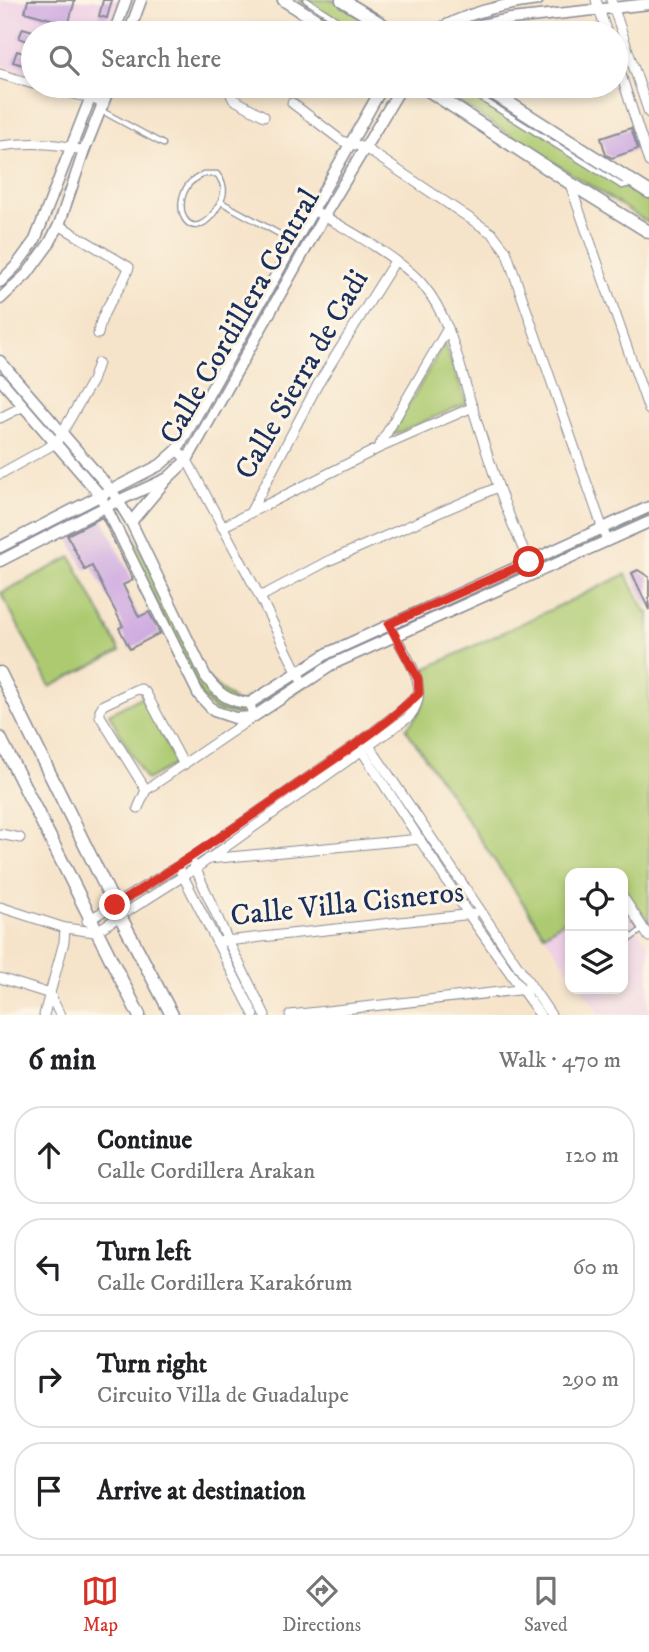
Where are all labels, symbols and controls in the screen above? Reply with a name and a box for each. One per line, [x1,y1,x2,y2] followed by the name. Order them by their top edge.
[21,21,628,98] search box
[45,41,83,79] icon: search
[101,43,221,76] text: Search here
[152,182,329,451] street label: Calle Cordillera Central
[227,263,377,486] street label: Calle Sierra de Cadi
[513,546,544,577] route start
[565,868,628,994] map controls
[565,868,628,931] button: locate
[229,874,466,935] street label: Calle Villa Cisneros
[99,889,130,920] route end
[565,931,628,994] button: layers
[28,1042,96,1079] text: 6 min
[499,1046,621,1075] text: Walk · 470 m
[97,1124,192,1157] text: Continue
[30,1136,68,1174] icon: ahead
[565,1141,619,1170] text: 120 m
[97,1157,315,1186] text: Calle Cordillera Arakan
[97,1236,191,1269] text: Turn left
[30,1248,68,1286] icon: left
[572,1253,619,1282] text: 60 m
[97,1269,353,1298] text: Calle Cordillera Karakórum
[97,1348,207,1381] text: Turn right
[30,1360,68,1398] icon: right
[562,1365,619,1394] text: 290 m
[97,1381,349,1410] text: Circuito Villa de Guadalupe
[30,1472,68,1510] icon: arrive
[97,1475,306,1508] text: Arrive at destination
[81,1572,119,1637] tab: Map
[282,1572,361,1637] tab: Directions
[524,1572,568,1637] tab: Saved

